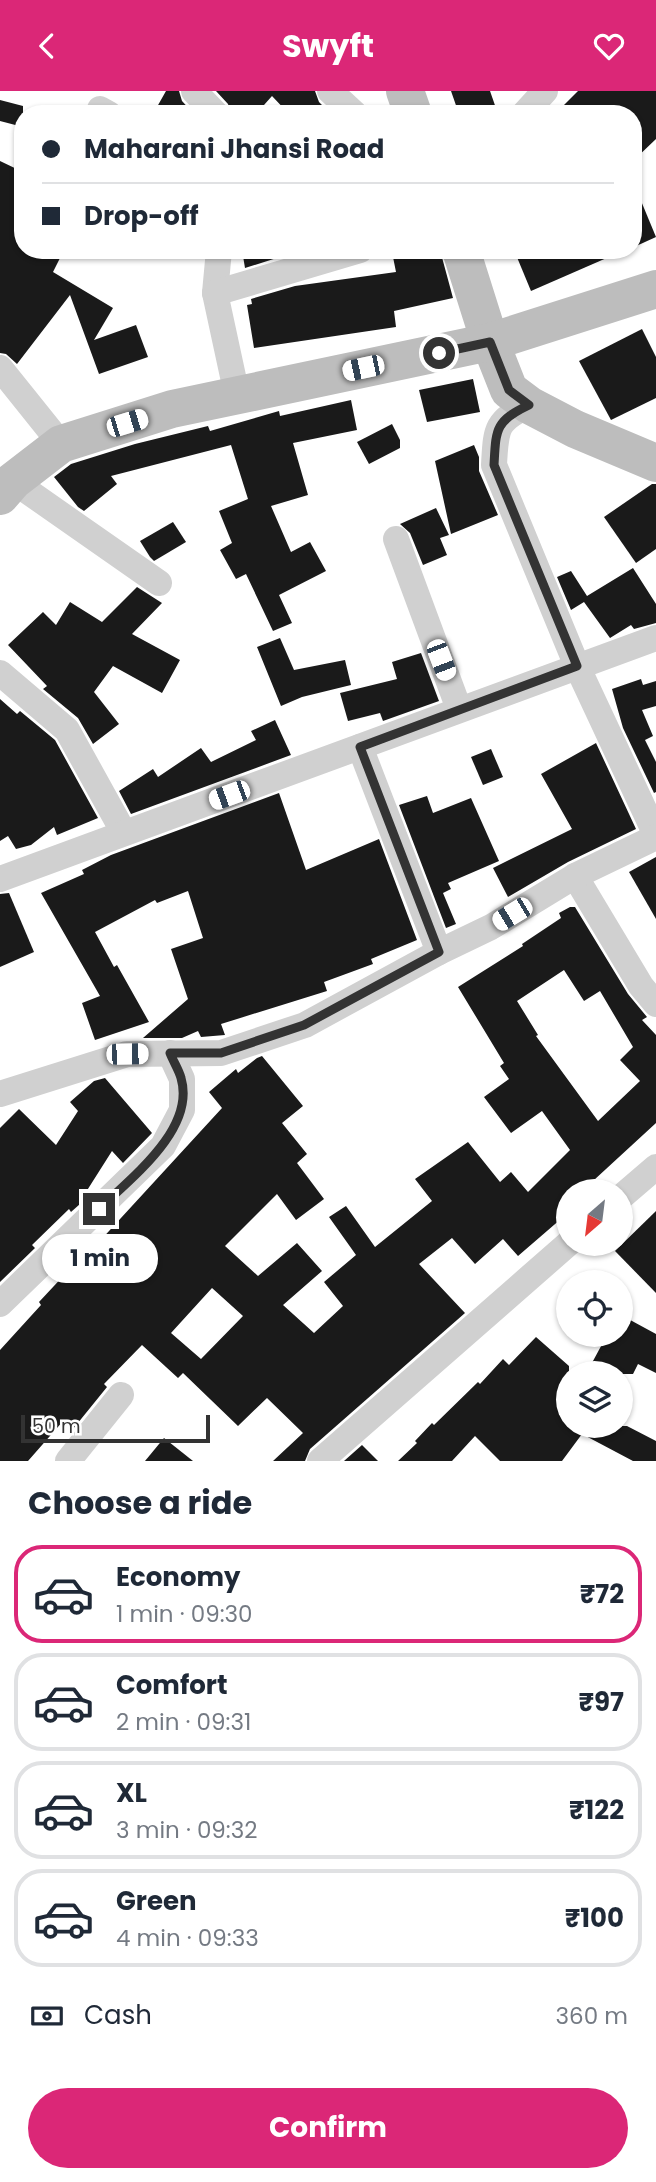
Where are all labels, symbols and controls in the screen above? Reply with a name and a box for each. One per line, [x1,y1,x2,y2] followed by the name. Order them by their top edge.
[282,23,374,68] text: Swyft
[28,27,66,65] icon: back
[590,27,628,65] icon: heart
[84,131,384,167] text: Maharani Jhansi Road
[84,198,199,234] text: Drop-off
[423,337,455,369] route start
[341,353,386,383] car
[104,407,151,439] car
[424,637,459,683] car
[206,778,253,812] car
[489,894,536,934] car
[106,1043,149,1065] car
[556,1179,634,1257] north arrow
[556,1179,633,1438] map controls
[83,1193,115,1225] route end
[41,1233,157,1283] callout: 1 min
[70,1242,130,1274] text: 1 min
[556,1270,633,1347] button: locate
[556,1361,633,1438] button: layers
[21,1412,210,1444] scale bar
[32,1413,81,1440] text: 50 m
[28,1480,252,1525] text: Choose a ride
[116,1559,240,1595] text: Economy
[32,1563,95,1626] icon: car
[580,1576,624,1612] text: ₹72
[116,1598,253,1630] text: 1 min · 09:30
[116,1667,228,1703] text: Comfort
[32,1671,95,1734] icon: car
[579,1684,624,1720] text: ₹97
[116,1706,251,1738] text: 2 min · 09:31
[116,1775,147,1811] text: XL
[32,1779,95,1842] icon: car
[569,1792,624,1828] text: ₹122
[116,1814,258,1846] text: 3 min · 09:32
[116,1883,197,1919] text: Green
[32,1887,95,1950] icon: car
[565,1900,624,1936] text: ₹100
[116,1922,259,1954] text: 4 min · 09:33
[28,1997,66,2035] icon: cash
[84,1997,152,2033] text: Cash
[556,2000,628,2032] text: 360 m
[28,2088,628,2168] button: Confirm

